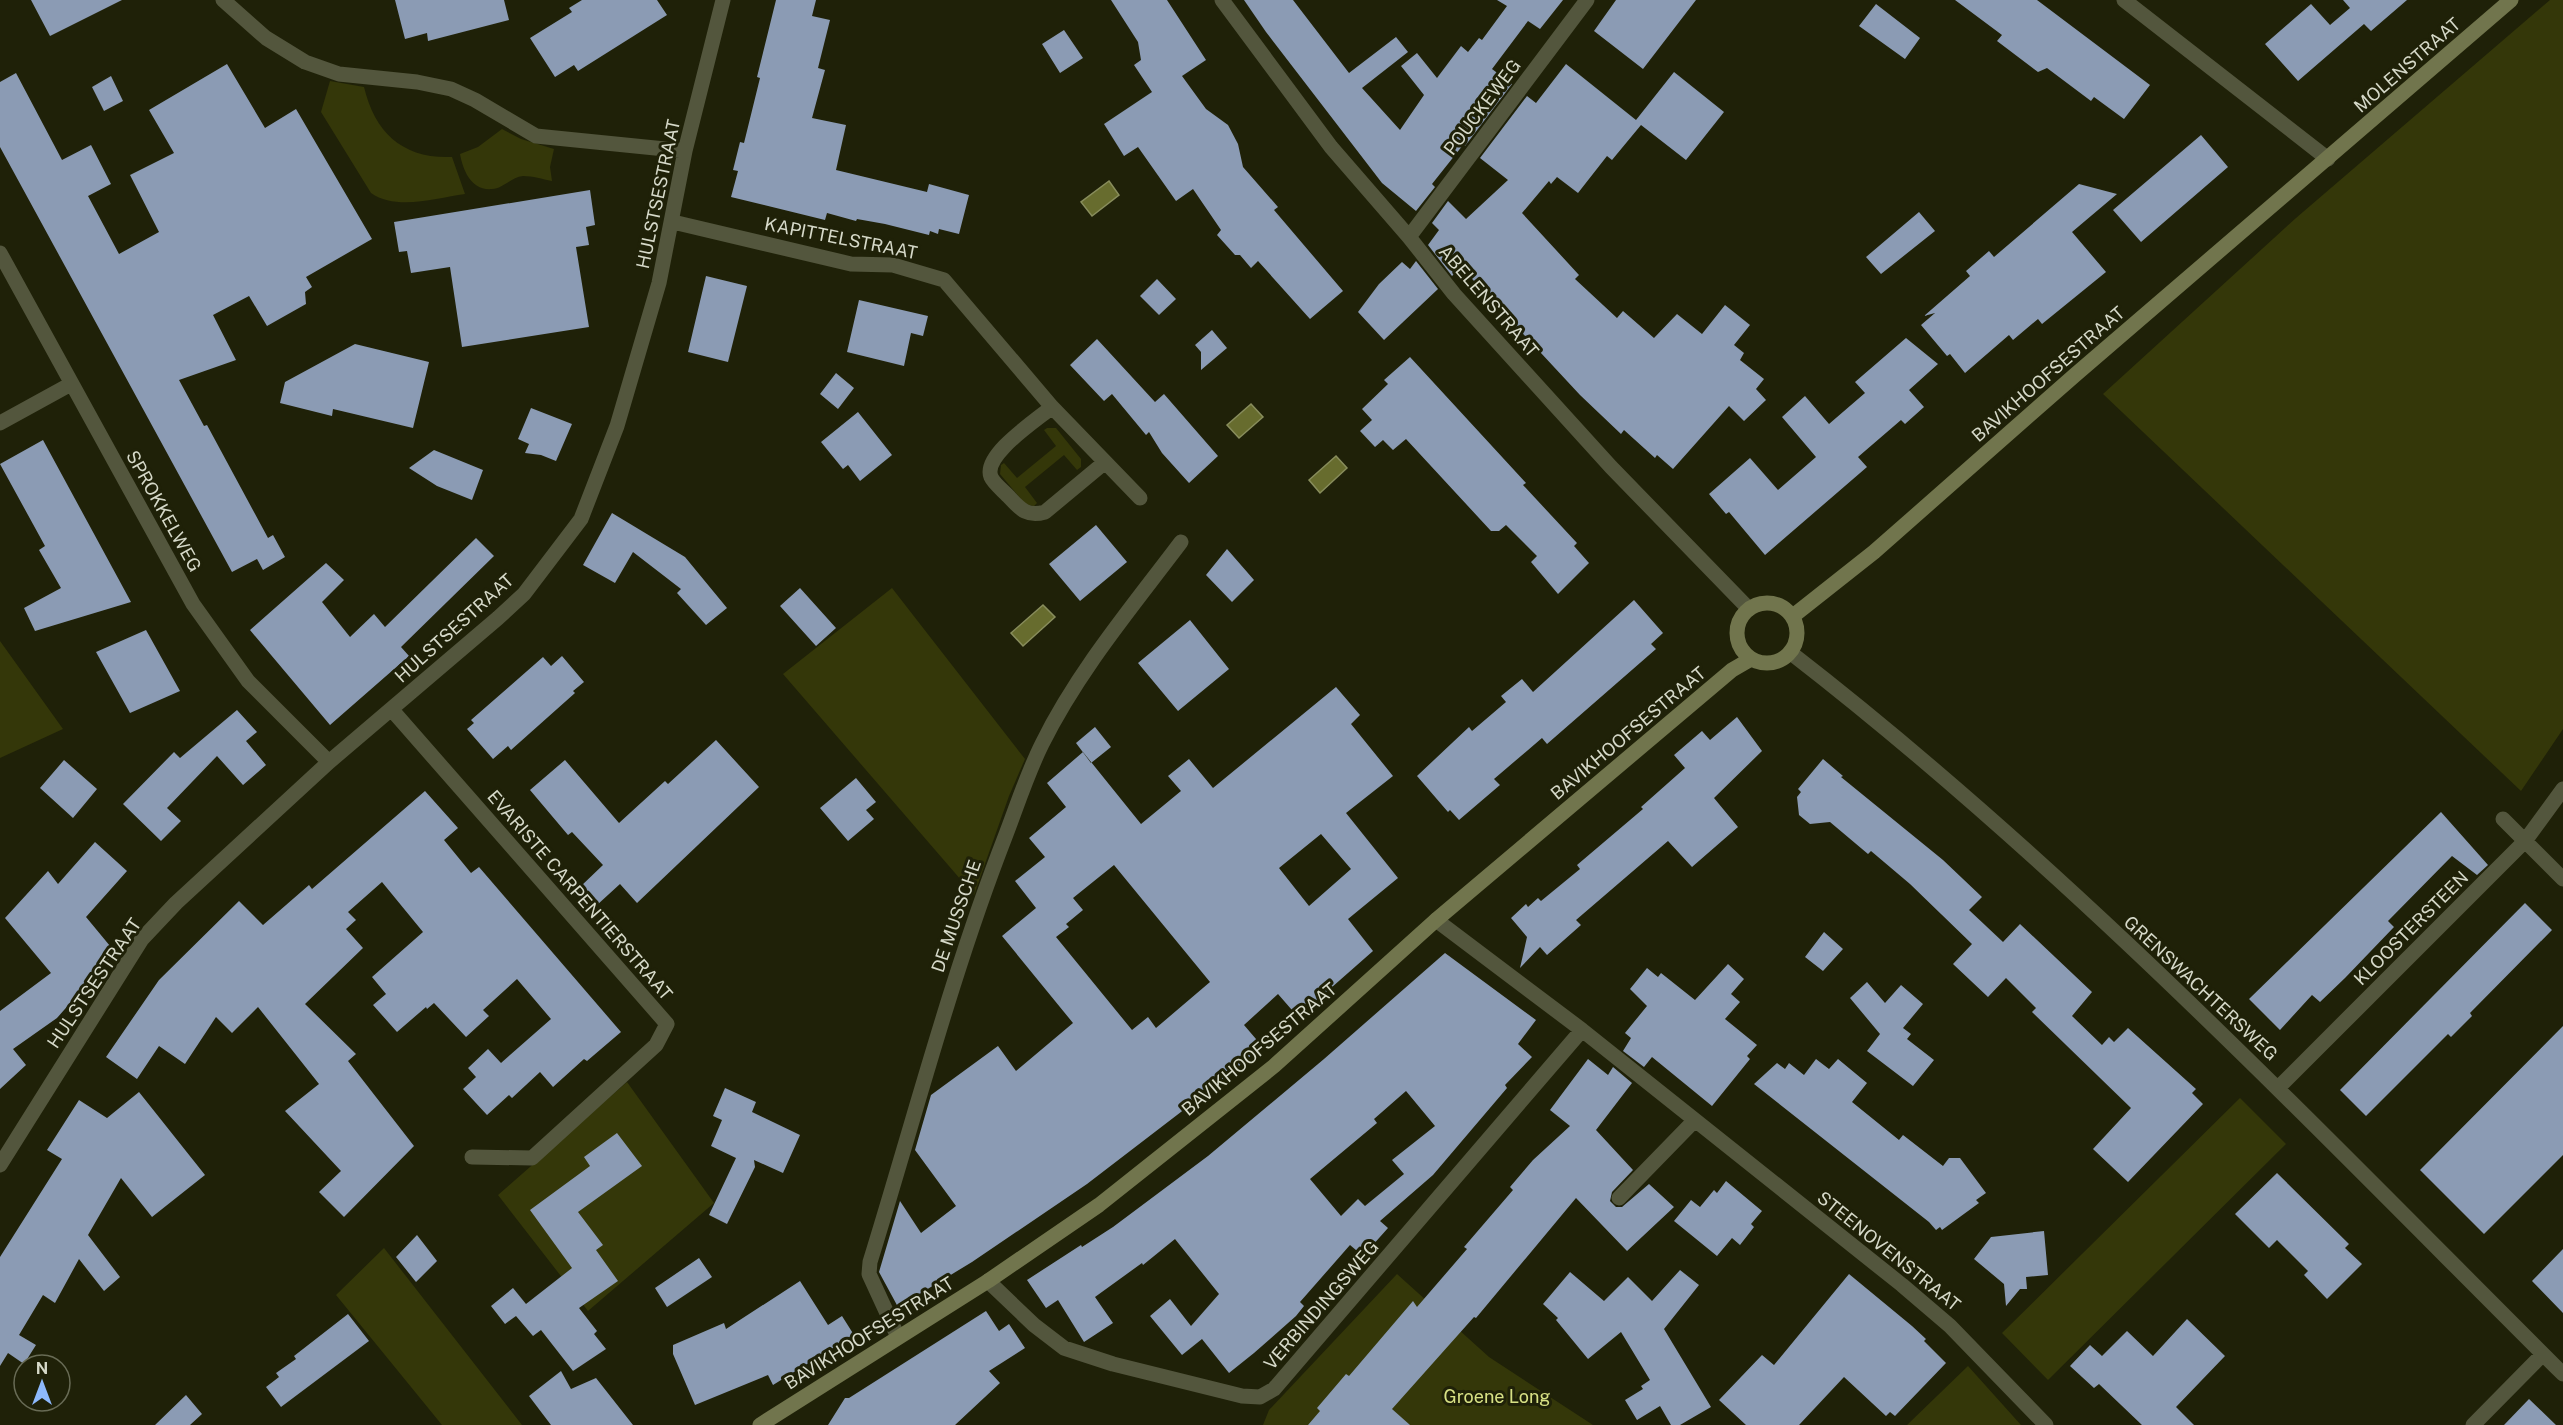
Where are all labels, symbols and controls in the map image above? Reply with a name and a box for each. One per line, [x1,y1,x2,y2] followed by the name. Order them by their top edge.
[2350,13,2465,117] street label: MOLENSTRAAT
[1439,55,1525,159] street label: POUCKEWEG
[632,117,684,271] street label: HULSTSESTRAAT
[763,213,919,263] street label: KAPITTELSTRAAT
[1435,241,1543,361] street label: ABELENSTRAAT
[1967,302,2129,446] street label: BAVIKHOOFSESTRAAT
[122,447,206,575] street label: SPROKKELWEG
[390,569,518,687] street label: HULSTSESTRAAT
[1546,662,1710,804] street label: BAVIKHOOFSESTRAAT
[483,786,677,1004] street label: EVARISTE CARPENTIERSTRAAT
[927,857,985,975] street label: DE MUSSCHE
[2350,867,2472,989] street label: KLOOSTERSTEEN
[2120,911,2282,1065] street label: GRENSWACHTERSWEG
[43,914,145,1052] street label: HULSTSESTRAAT
[1177,978,1341,1120] street label: BAVIKHOOFSESTRAAT
[1813,1187,1965,1315] street label: STEENOVENSTRAAT
[1259,1236,1383,1374] street label: VERBINDINGSWEG
[781,1272,958,1394] street label: BAVIKHOOFSESTRAAT
[12,1353,72,1413] north arrow
[36,1359,48,1378] text: N
[1443,1386,1551,1407] park label: Groene Long

